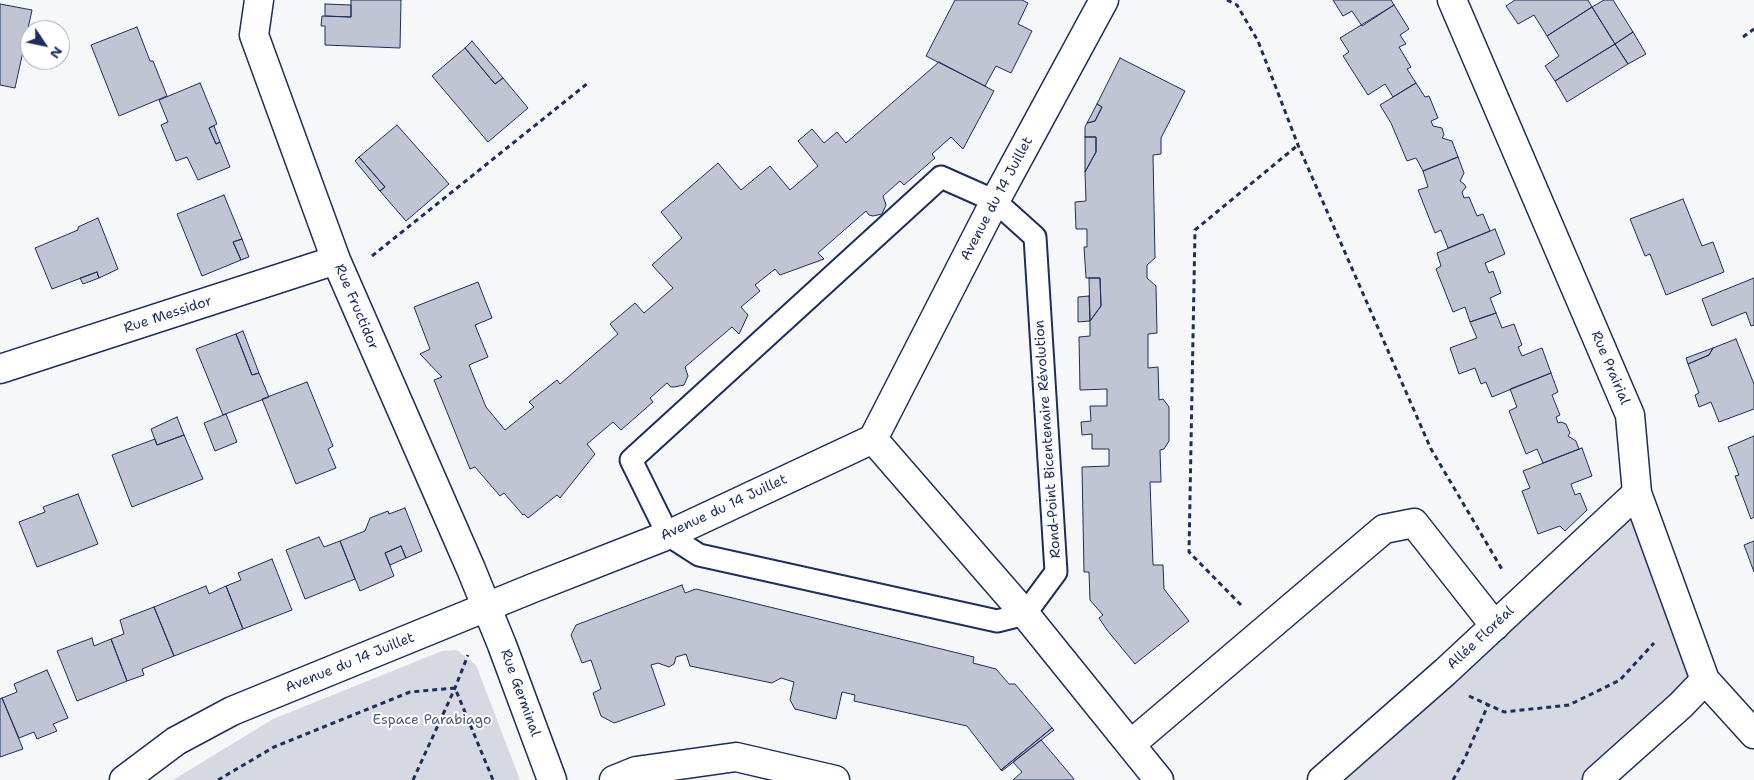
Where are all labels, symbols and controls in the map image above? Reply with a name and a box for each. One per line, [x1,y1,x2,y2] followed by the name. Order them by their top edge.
[20,20,70,70] north arrow
[46,43,67,62] text: N
[957,134,1037,264] street label: Avenue du 14 Juillet
[330,262,382,352] street label: Rue Fructidor
[122,293,214,337] street label: Rue Messidor
[1031,319,1065,559] street label: Rond-Point Bicentenaire Révolution
[1587,328,1633,408] street label: Rue Prairial
[658,471,790,545] street label: Avenue du 14 Juillet
[1444,603,1518,673] street label: Allée Floréal
[283,629,417,697] street label: Avenue du 14 Juillet
[496,647,544,739] street label: Rue Germinal
[373,712,491,728] park label: Espace Parabiago

